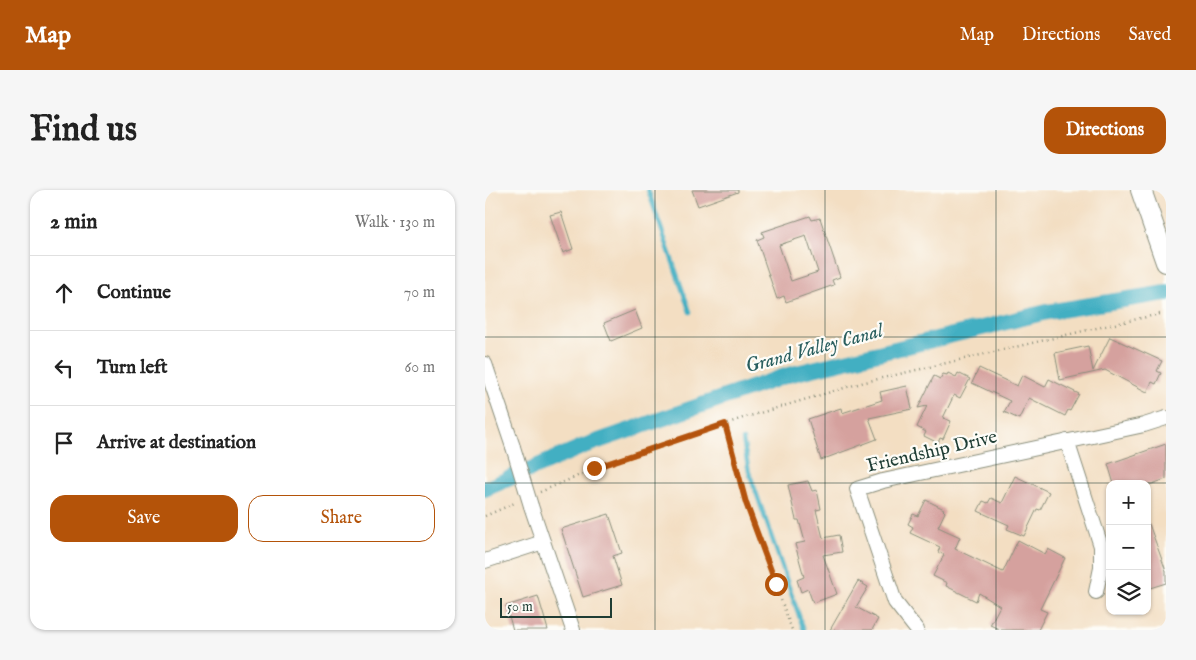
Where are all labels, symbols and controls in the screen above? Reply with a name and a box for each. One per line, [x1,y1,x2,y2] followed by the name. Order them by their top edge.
[25,20,71,51] text: Map
[960,24,994,47] text: Map
[1022,24,1100,47] text: Directions
[1128,24,1171,47] text: Saved
[1044,107,1166,154] button: Directions
[30,108,137,153] text: Find us
[50,209,97,236] text: 2 min
[355,213,435,233] text: Walk · 130 m
[50,279,78,307] icon: ahead
[97,281,171,305] text: Continue
[404,283,435,303] text: 70 m
[743,318,888,379] water label: Grand Valley Canal
[50,354,78,382] icon: left
[97,356,168,380] text: Turn left
[405,358,435,378] text: 60 m
[864,425,1000,479] street label: Friendship Drive
[50,429,78,457] icon: arrive
[97,431,256,455] text: Arrive at destination
[583,457,606,480] route end
[1106,480,1151,615] map controls
[1106,480,1151,525] button: +
[50,495,238,542] button: Save
[248,495,435,542] button: Share
[1106,525,1151,570] button: −
[1106,570,1151,615] button: layers
[765,573,788,596] route start
[500,595,613,618] scale bar
[507,598,533,616] text: 50 m

